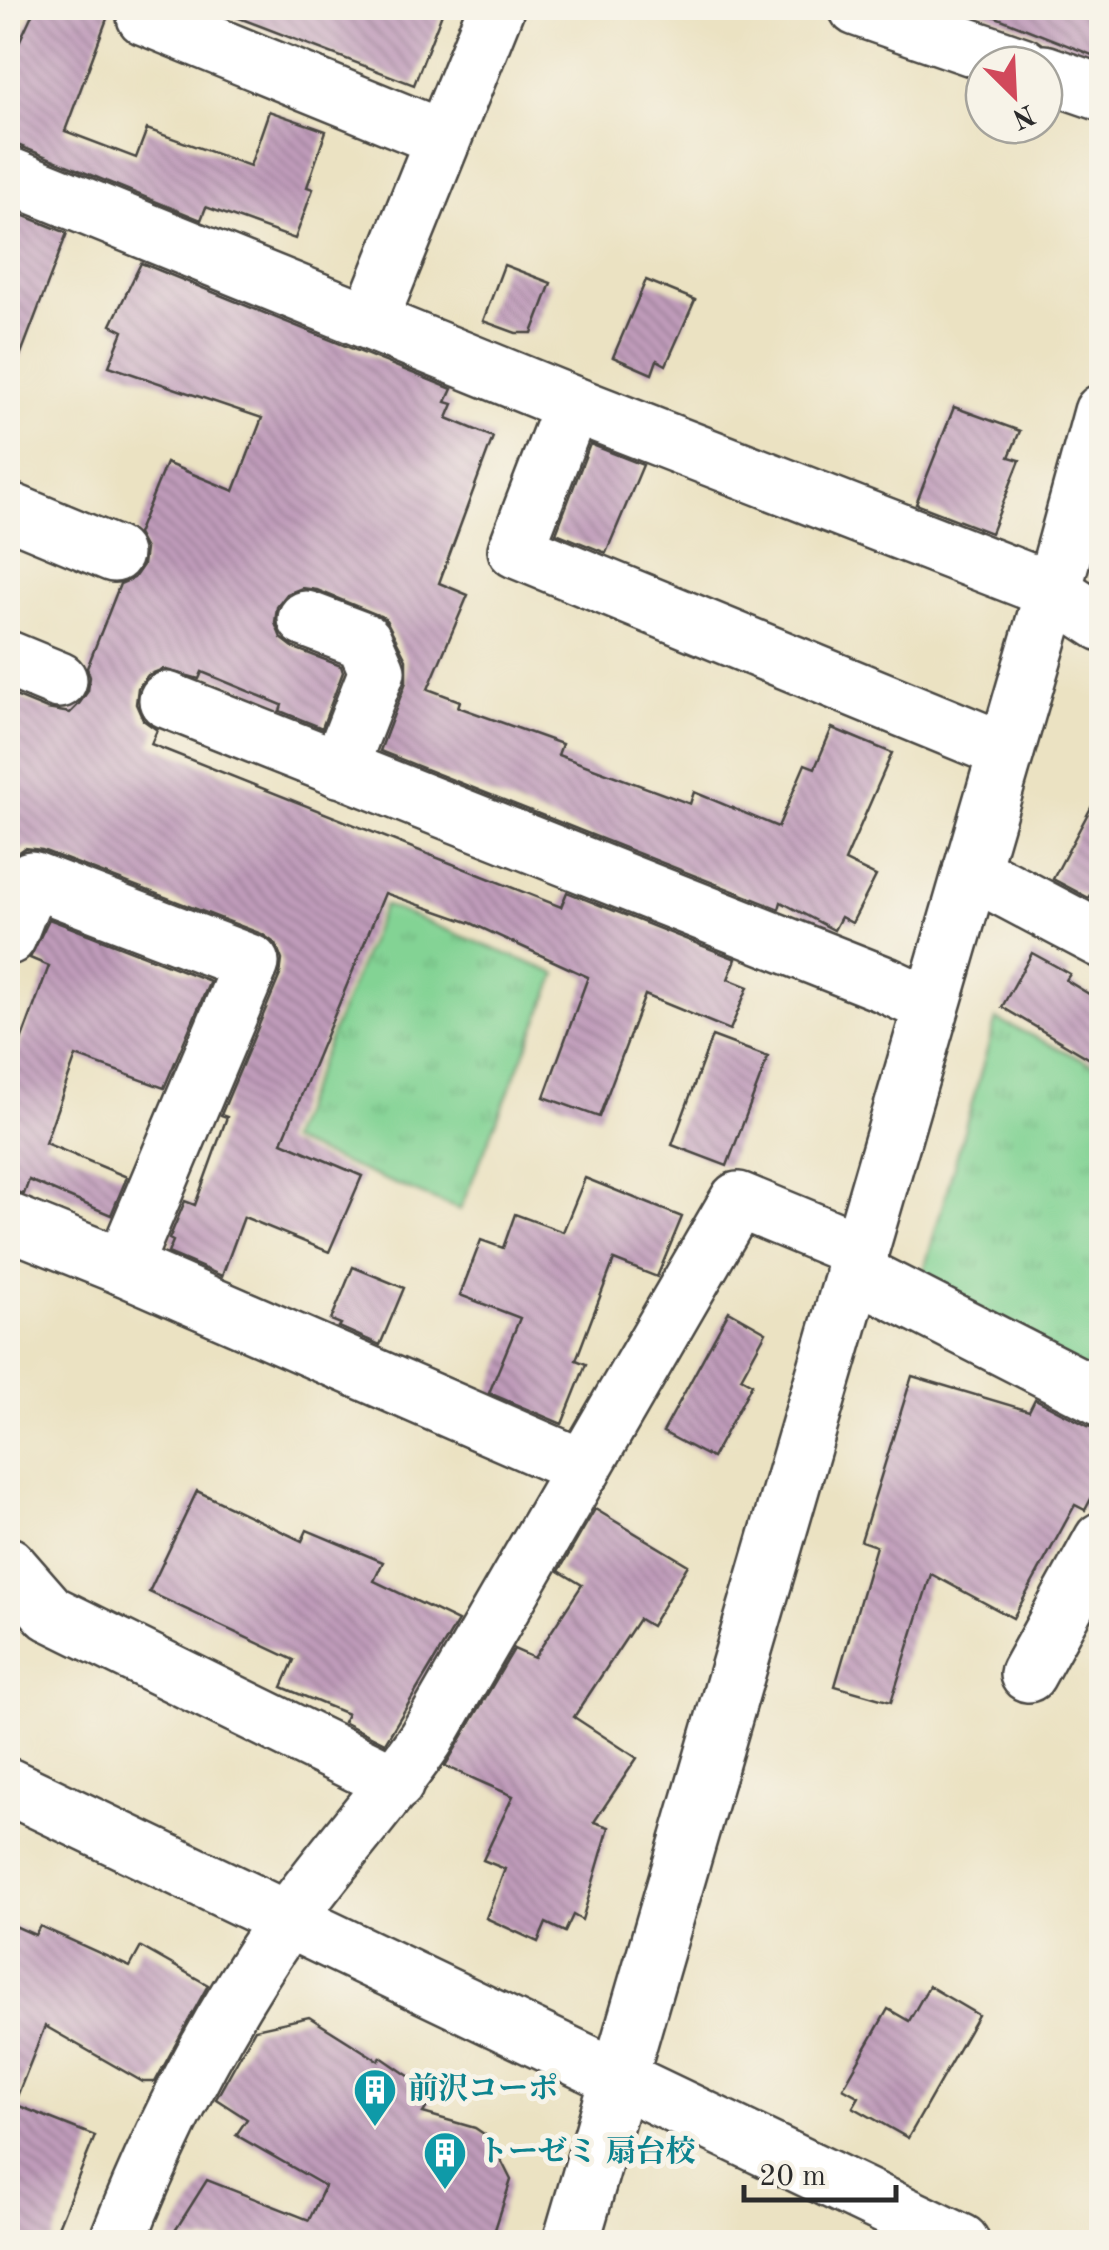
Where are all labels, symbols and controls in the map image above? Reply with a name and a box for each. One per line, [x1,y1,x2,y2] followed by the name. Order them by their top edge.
[964,45,1064,145] north arrow
[1007,98,1038,132] text: N
[352,2067,398,2128] building icon: 前沢コーポ
[408,2072,558,2105] place label: 前沢コーポ
[422,2130,468,2191] building icon: トーゼミ 扇台校
[478,2134,696,2168] place label: トーゼミ 扇台校
[744,2140,896,2202] scale bar
[759,2162,826,2192] text: 20 m

